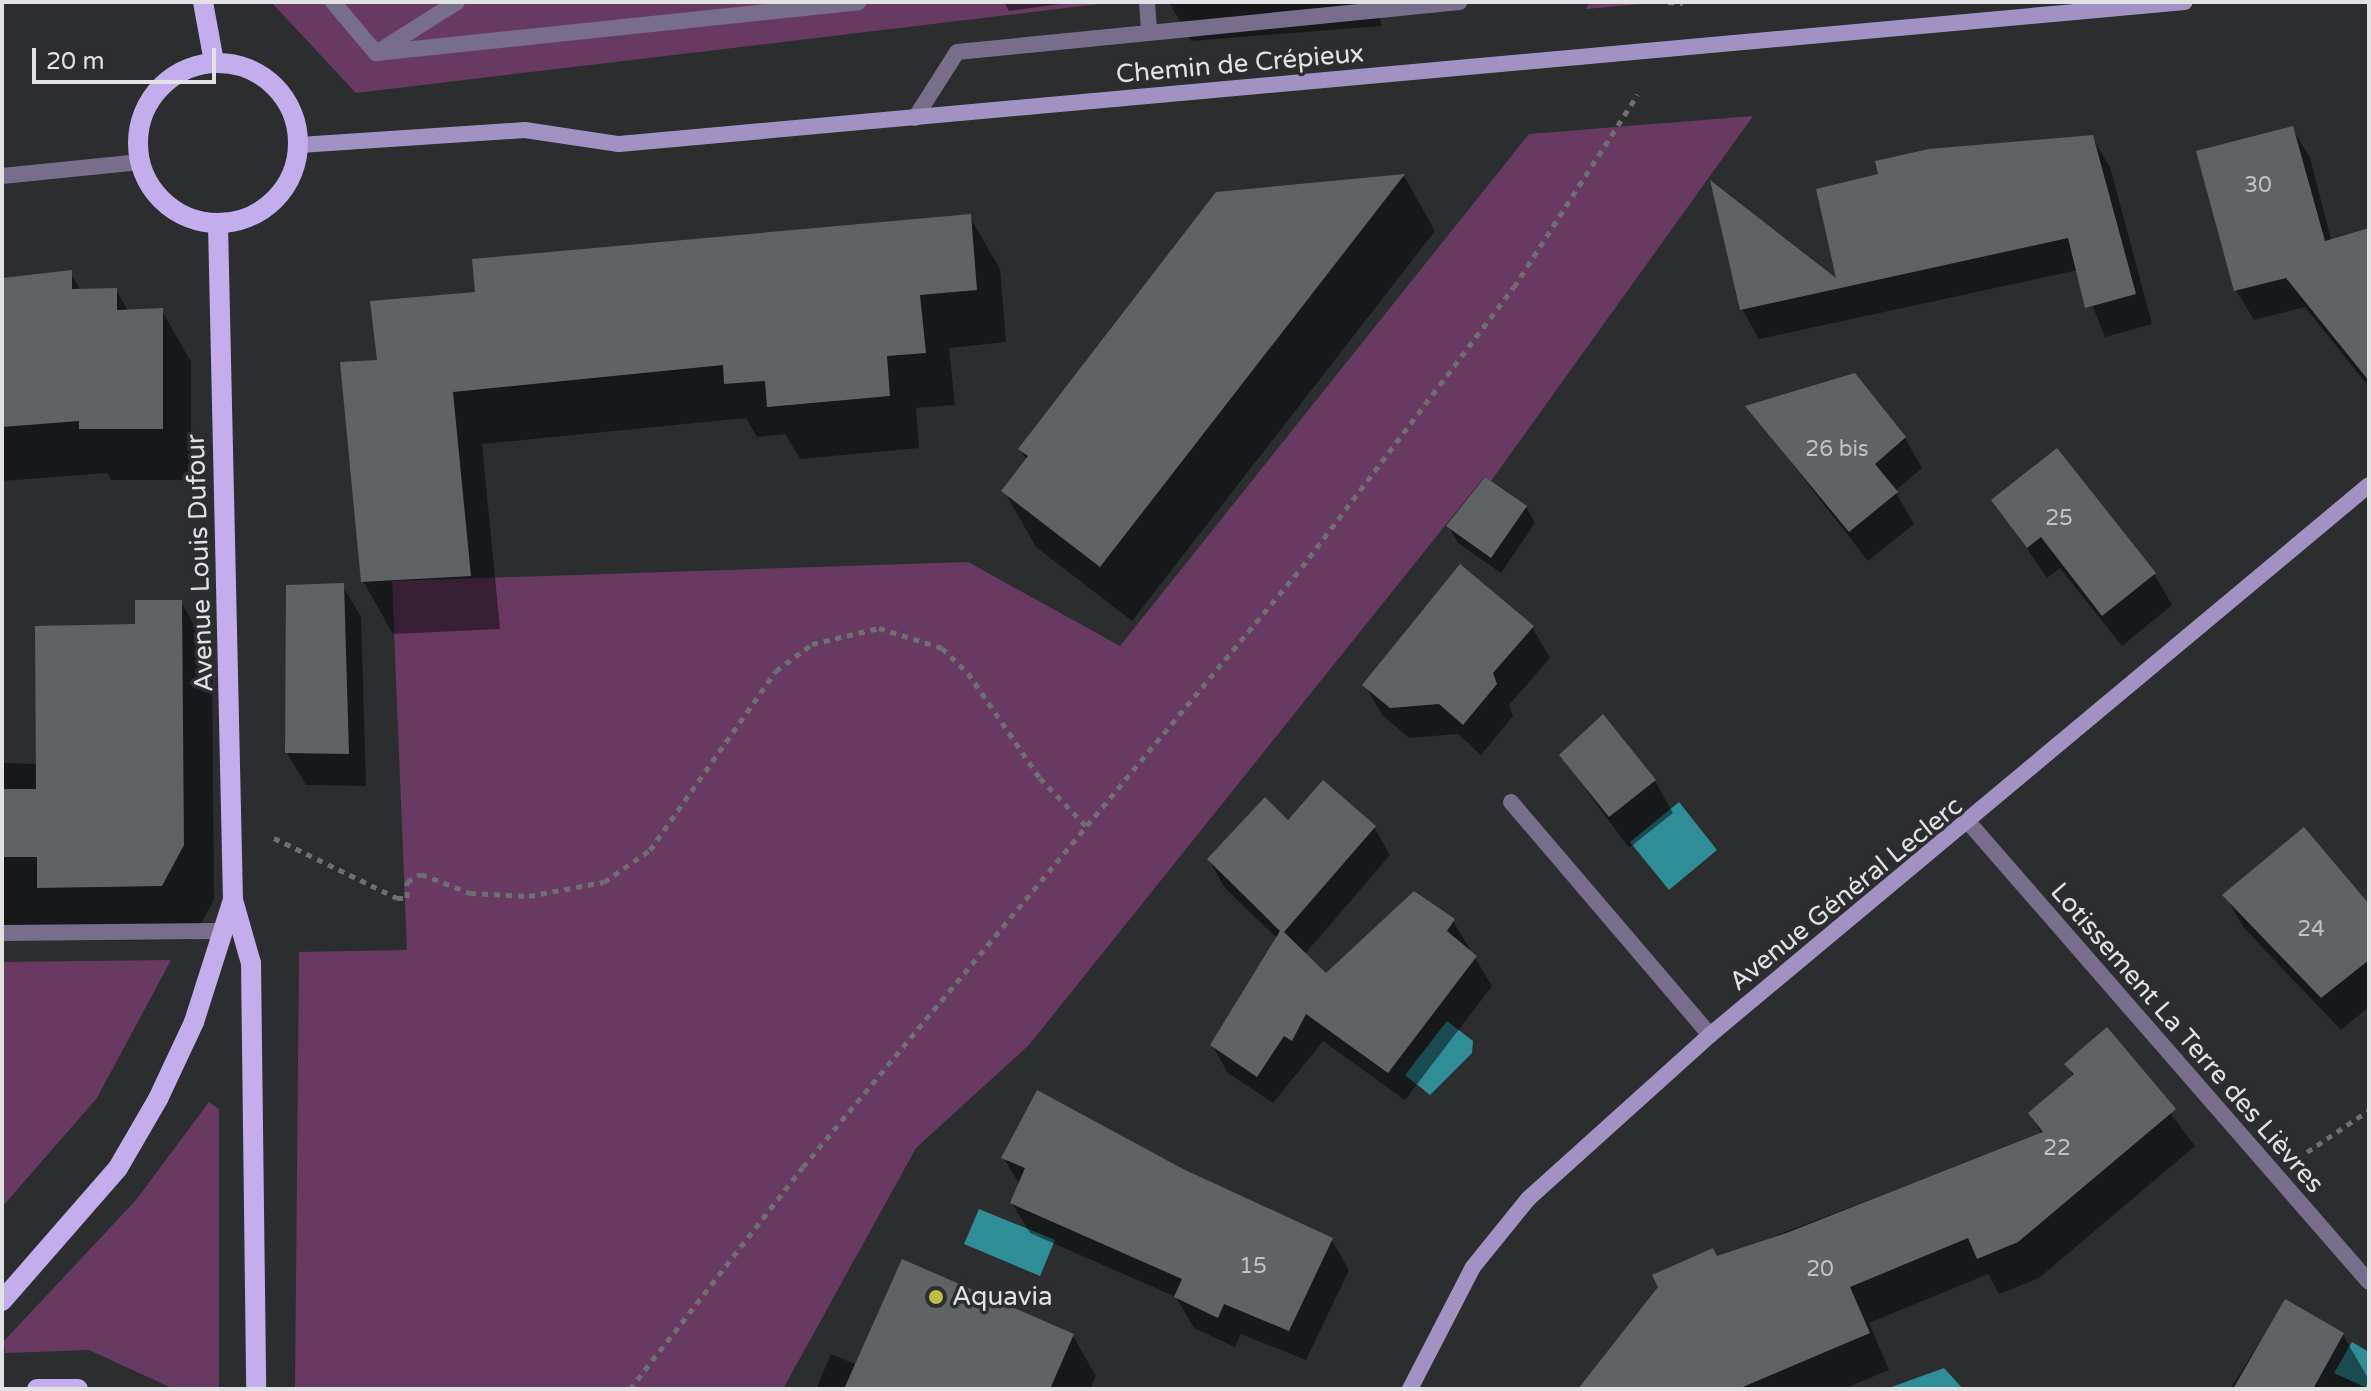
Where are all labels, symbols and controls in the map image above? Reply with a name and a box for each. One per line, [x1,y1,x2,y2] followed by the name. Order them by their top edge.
[36,32,220,82] scale bar
[1115,38,1365,90] street label: Chemin de Crépieux
[46,47,104,76] text: 20 m
[2244,173,2272,199] house number: 30
[180,433,220,693] street label: Avenue Louis Dufour
[1805,437,1869,463] house number: 26 bis
[2045,506,2073,532] house number: 25
[1723,790,1969,998] street label: Avenue Général Leclerc
[2044,877,2330,1199] street label: Lotissement La Terre des Lièvres
[2297,917,2325,943] house number: 24
[2043,1136,2071,1162] house number: 22
[1239,1254,1267,1280] house number: 15
[1806,1257,1834,1283] house number: 20
[952,1281,1053,1313] place label: Aquavia
[927,1288,945,1306] marker: Aquavia

